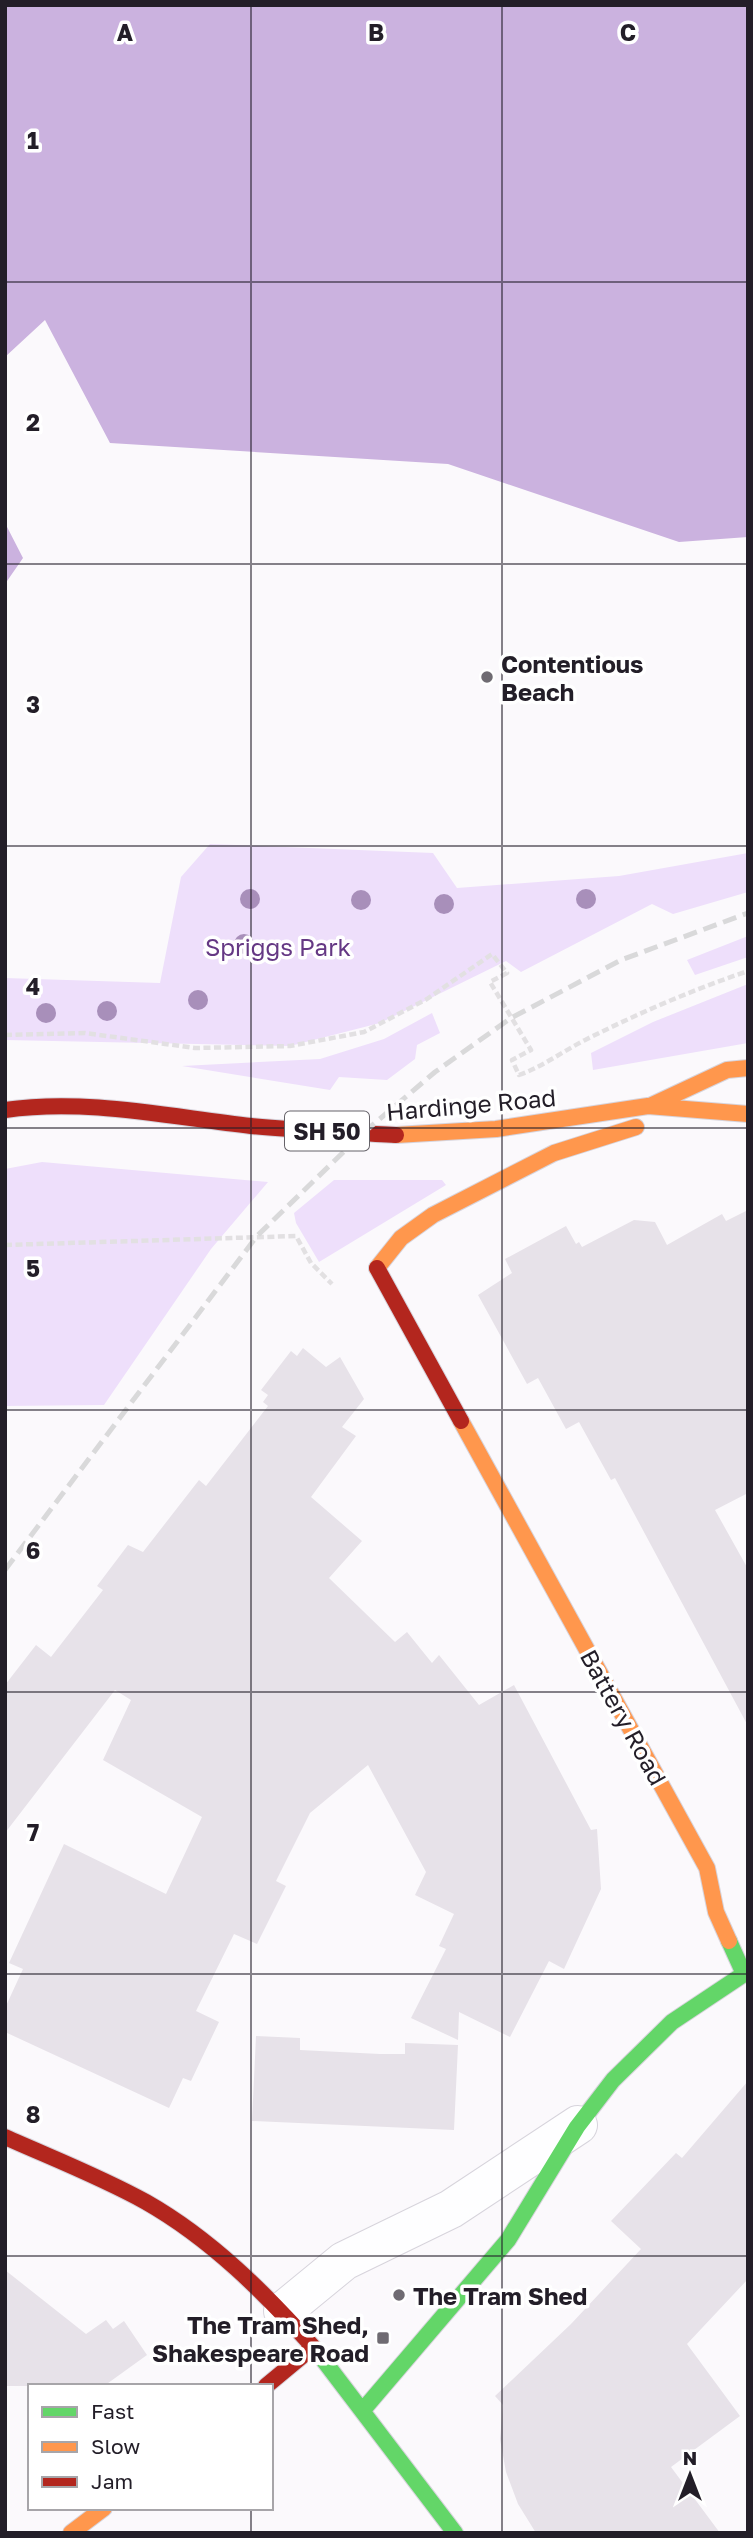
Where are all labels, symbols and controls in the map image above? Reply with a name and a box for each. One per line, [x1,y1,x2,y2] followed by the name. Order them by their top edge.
[117,18,134,46] text: A
[368,18,384,46] text: B
[620,18,636,46] text: C
[27,126,39,154] text: 1
[26,408,40,436] text: 2
[501,649,644,706] place label: Contentious Beach
[479,669,495,685] marker: Contentious Beach
[26,690,40,718] text: 3
[205,932,351,961] park label: Spriggs Park
[26,972,40,1000] text: 4
[385,1082,557,1126] street label: Hardinge Road
[285,1112,369,1150] road number: SH 50
[26,1254,40,1282] text: 5
[26,1536,40,1564] text: 6
[575,1644,673,1790] street label: Battery Road
[27,1818,39,1846] text: 7
[26,2100,40,2128] text: 8
[413,2281,587,2310] place label: The Tram Shed
[391,2287,407,2303] marker: The Tram Shed
[152,2310,369,2367] place label: The Tram Shed, Shakespeare Road
[375,2330,391,2346] marker: The Tram Shed, Shakespeare Road
[28,2384,273,2510] legend
[91,2398,134,2424] text: Fast
[91,2433,140,2459] text: Slow
[655,2440,725,2510] north arrow
[683,2446,697,2469] text: N
[91,2468,133,2494] text: Jam

